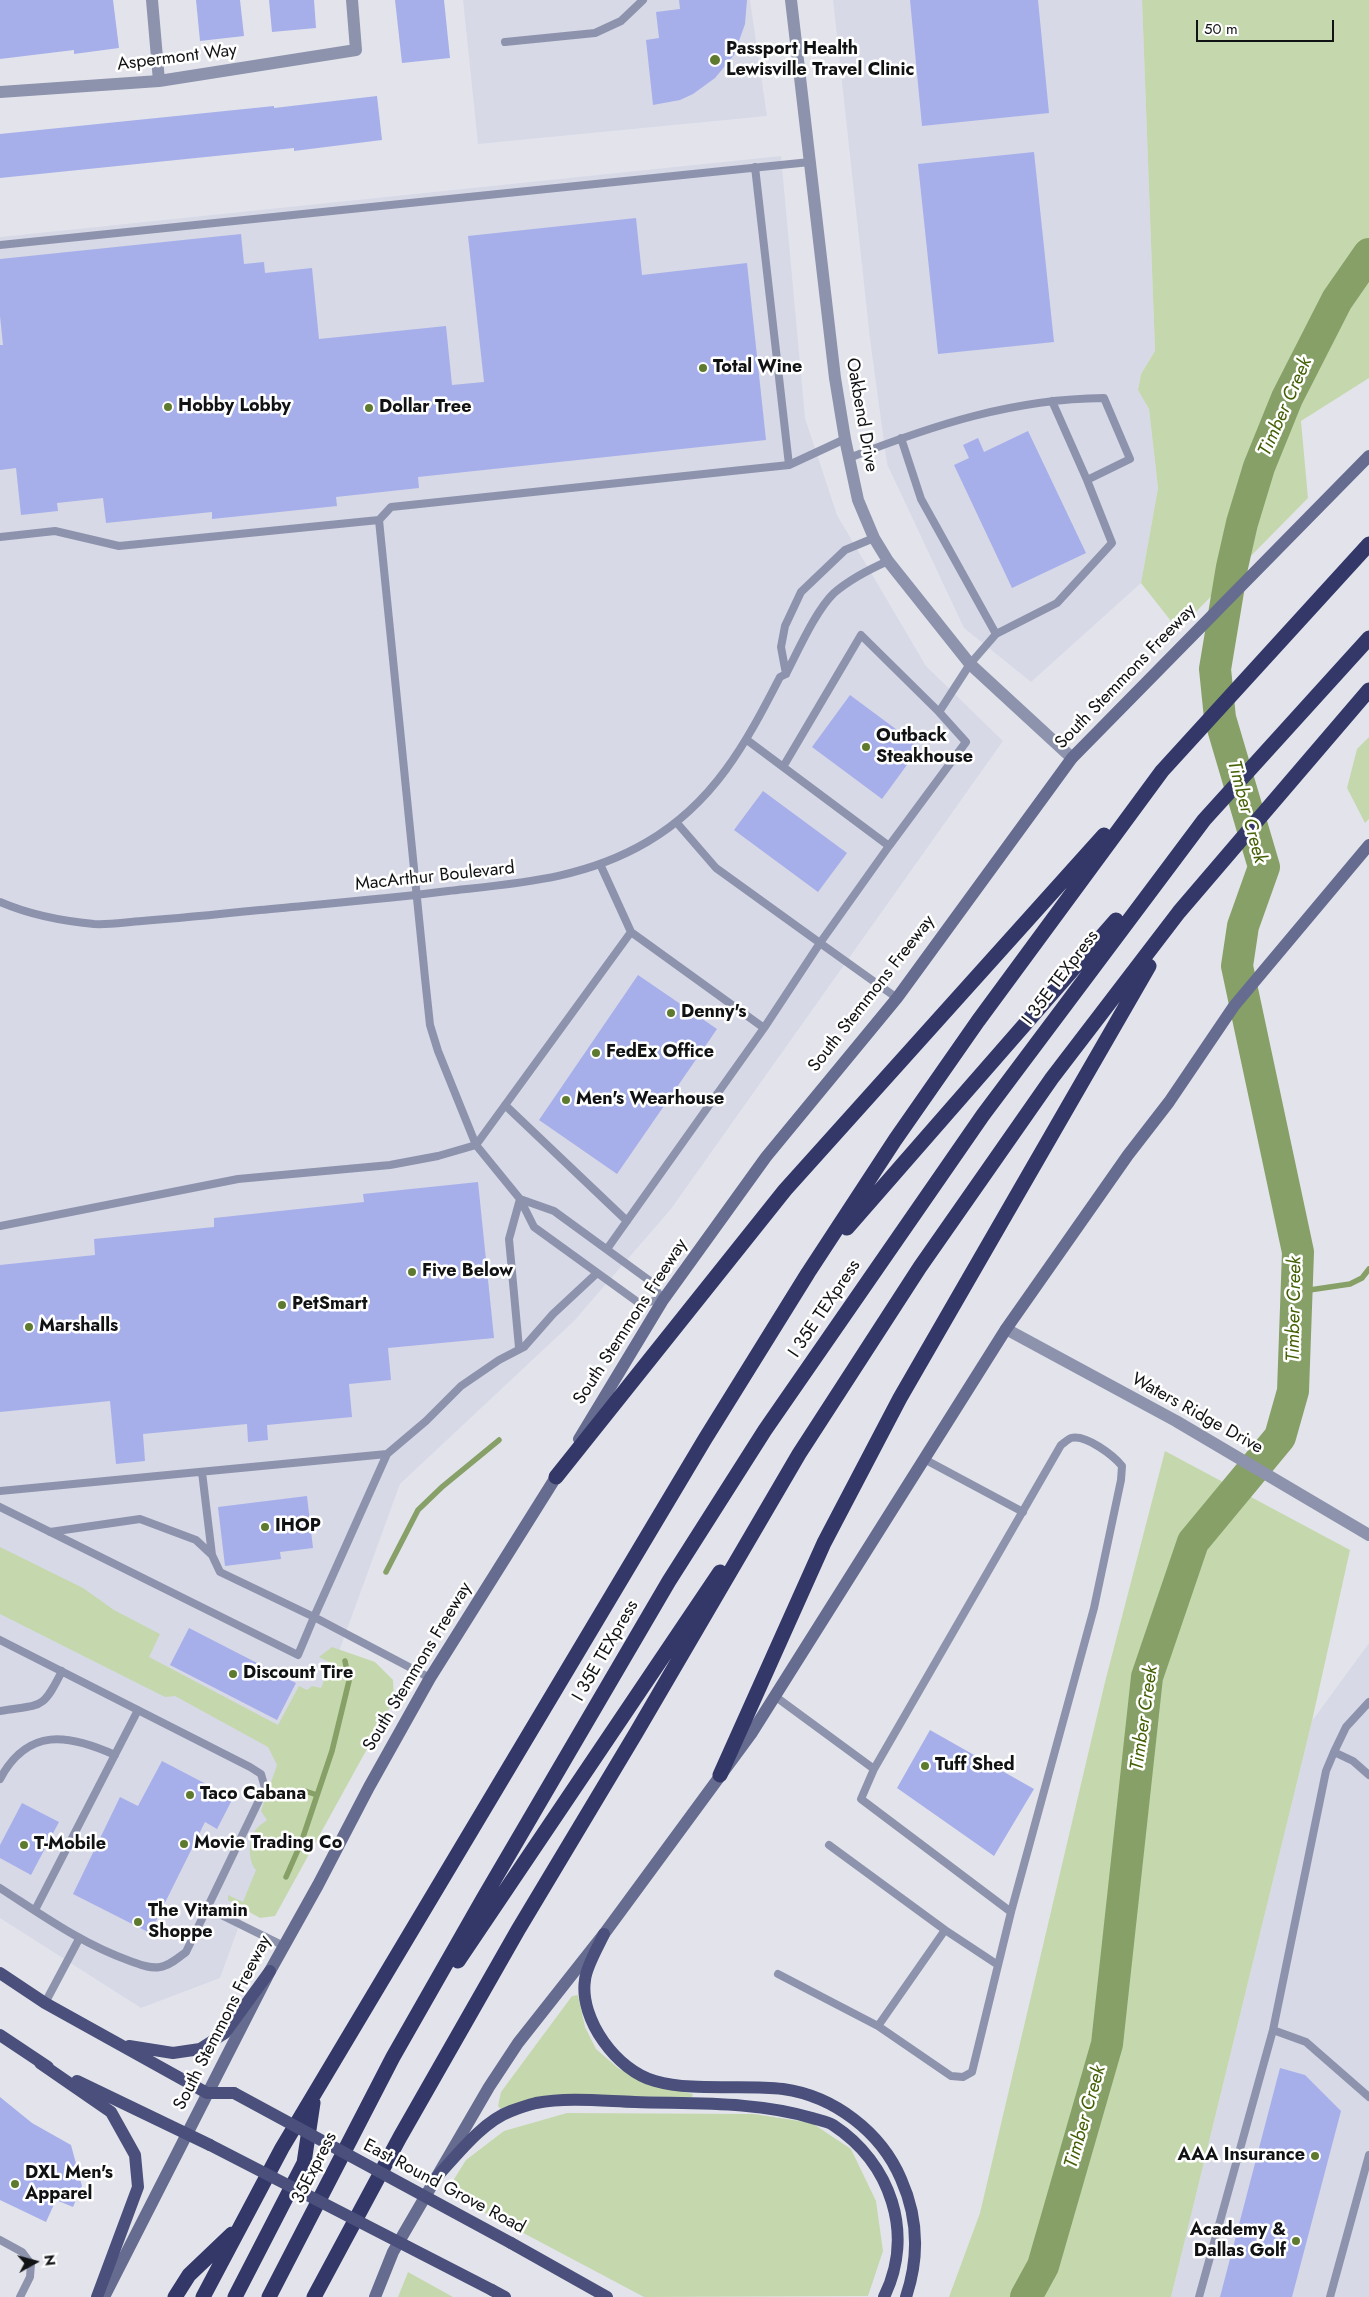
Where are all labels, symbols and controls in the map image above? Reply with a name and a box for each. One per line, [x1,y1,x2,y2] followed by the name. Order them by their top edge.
[1199,10,1336,42] scale bar
[1204,18,1238,40] text: 50 m
[726,39,914,82] place label: Passport Health Lewisville Travel Clinic
[116,40,238,76] street label: Aspermont Way
[708,53,722,67] marker: Passport Health Lewisville Travel Clinic
[1254,354,1318,460] water label: Timber Creek
[840,356,882,474] street label: Oakbend Drive
[713,357,802,379] place label: Total Wine
[697,362,709,374] marker: Total Wine
[178,396,291,418] place label: Hobby Lobby
[379,397,471,419] place label: Dollar Tree
[162,401,174,413] marker: Hobby Lobby
[363,402,375,414] marker: Dollar Tree
[1051,600,1201,754] street label: South Stemmons Freeway
[876,726,973,769] place label: Outback Steakhouse
[860,741,872,753] marker: Outback Steakhouse
[1221,758,1271,866] water label: Timber Creek
[354,858,516,896] street label: MacArthur Boulevard
[804,911,940,1077] street label: South Stemmons Freeway
[1018,926,1104,1030] street label: I 35E TEXpress
[681,1002,746,1024] place label: Denny's
[665,1007,677,1019] marker: Denny's
[606,1042,714,1064] place label: FedEx Office
[590,1047,602,1059] marker: FedEx Office
[576,1089,724,1111] place label: Men's Wearhouse
[560,1094,572,1106] marker: Men's Wearhouse
[569,1235,693,1409] street label: South Stemmons Freeway
[784,1256,866,1362] street label: I 35E TEXpress
[1283,1256,1307,1362] water label: Timber Creek
[422,1261,513,1283] place label: Five Below
[406,1266,418,1278] marker: Five Below
[292,1294,368,1316] place label: PetSmart
[276,1299,288,1311] marker: PetSmart
[39,1316,118,1338] place label: Marshalls
[23,1321,35,1333] marker: Marshalls
[1127,1369,1267,1459] street label: Waters Ridge Drive
[275,1516,321,1538] place label: IHOP
[259,1521,271,1533] marker: IHOP
[359,1579,477,1755] street label: South Stemmons Freeway
[568,1597,644,1705] street label: I 35E TEXpress
[243,1663,353,1685] place label: Discount Tire
[1126,1664,1164,1772] water label: Timber Creek
[227,1668,239,1680] marker: Discount Tire
[935,1755,1015,1777] place label: Tuff Shed
[919,1760,931,1772] marker: Tuff Shed
[200,1784,306,1806] place label: Taco Cabana
[184,1789,196,1801] marker: Taco Cabana
[194,1833,342,1855] place label: Movie Trading Co
[34,1834,106,1856] place label: T-Mobile
[178,1838,190,1850] marker: Movie Trading Co
[18,1839,30,1851] marker: T-Mobile
[148,1901,248,1944] place label: The Vitamin Shoppe
[132,1916,144,1928] marker: The Vitamin Shoppe
[169,1932,277,2114] street label: South Stemmons Freeway
[1060,2063,1112,2171] water label: Timber Creek
[288,2129,342,2207] street label: 35Express
[359,2135,529,2239] street label: East Round Grove Road
[1178,2145,1305,2167] place label: AAA Insurance
[1309,2150,1321,2162] marker: AAA Insurance
[25,2163,113,2206] place label: DXL Men's Apparel
[9,2178,21,2190] marker: DXL Men's Apparel
[1190,2220,1286,2262] place label: Academy & Dallas Golf
[1290,2235,1302,2247] marker: Academy & Dallas Golf
[10,2237,60,2287] north arrow
[39,2253,60,2267] text: N

